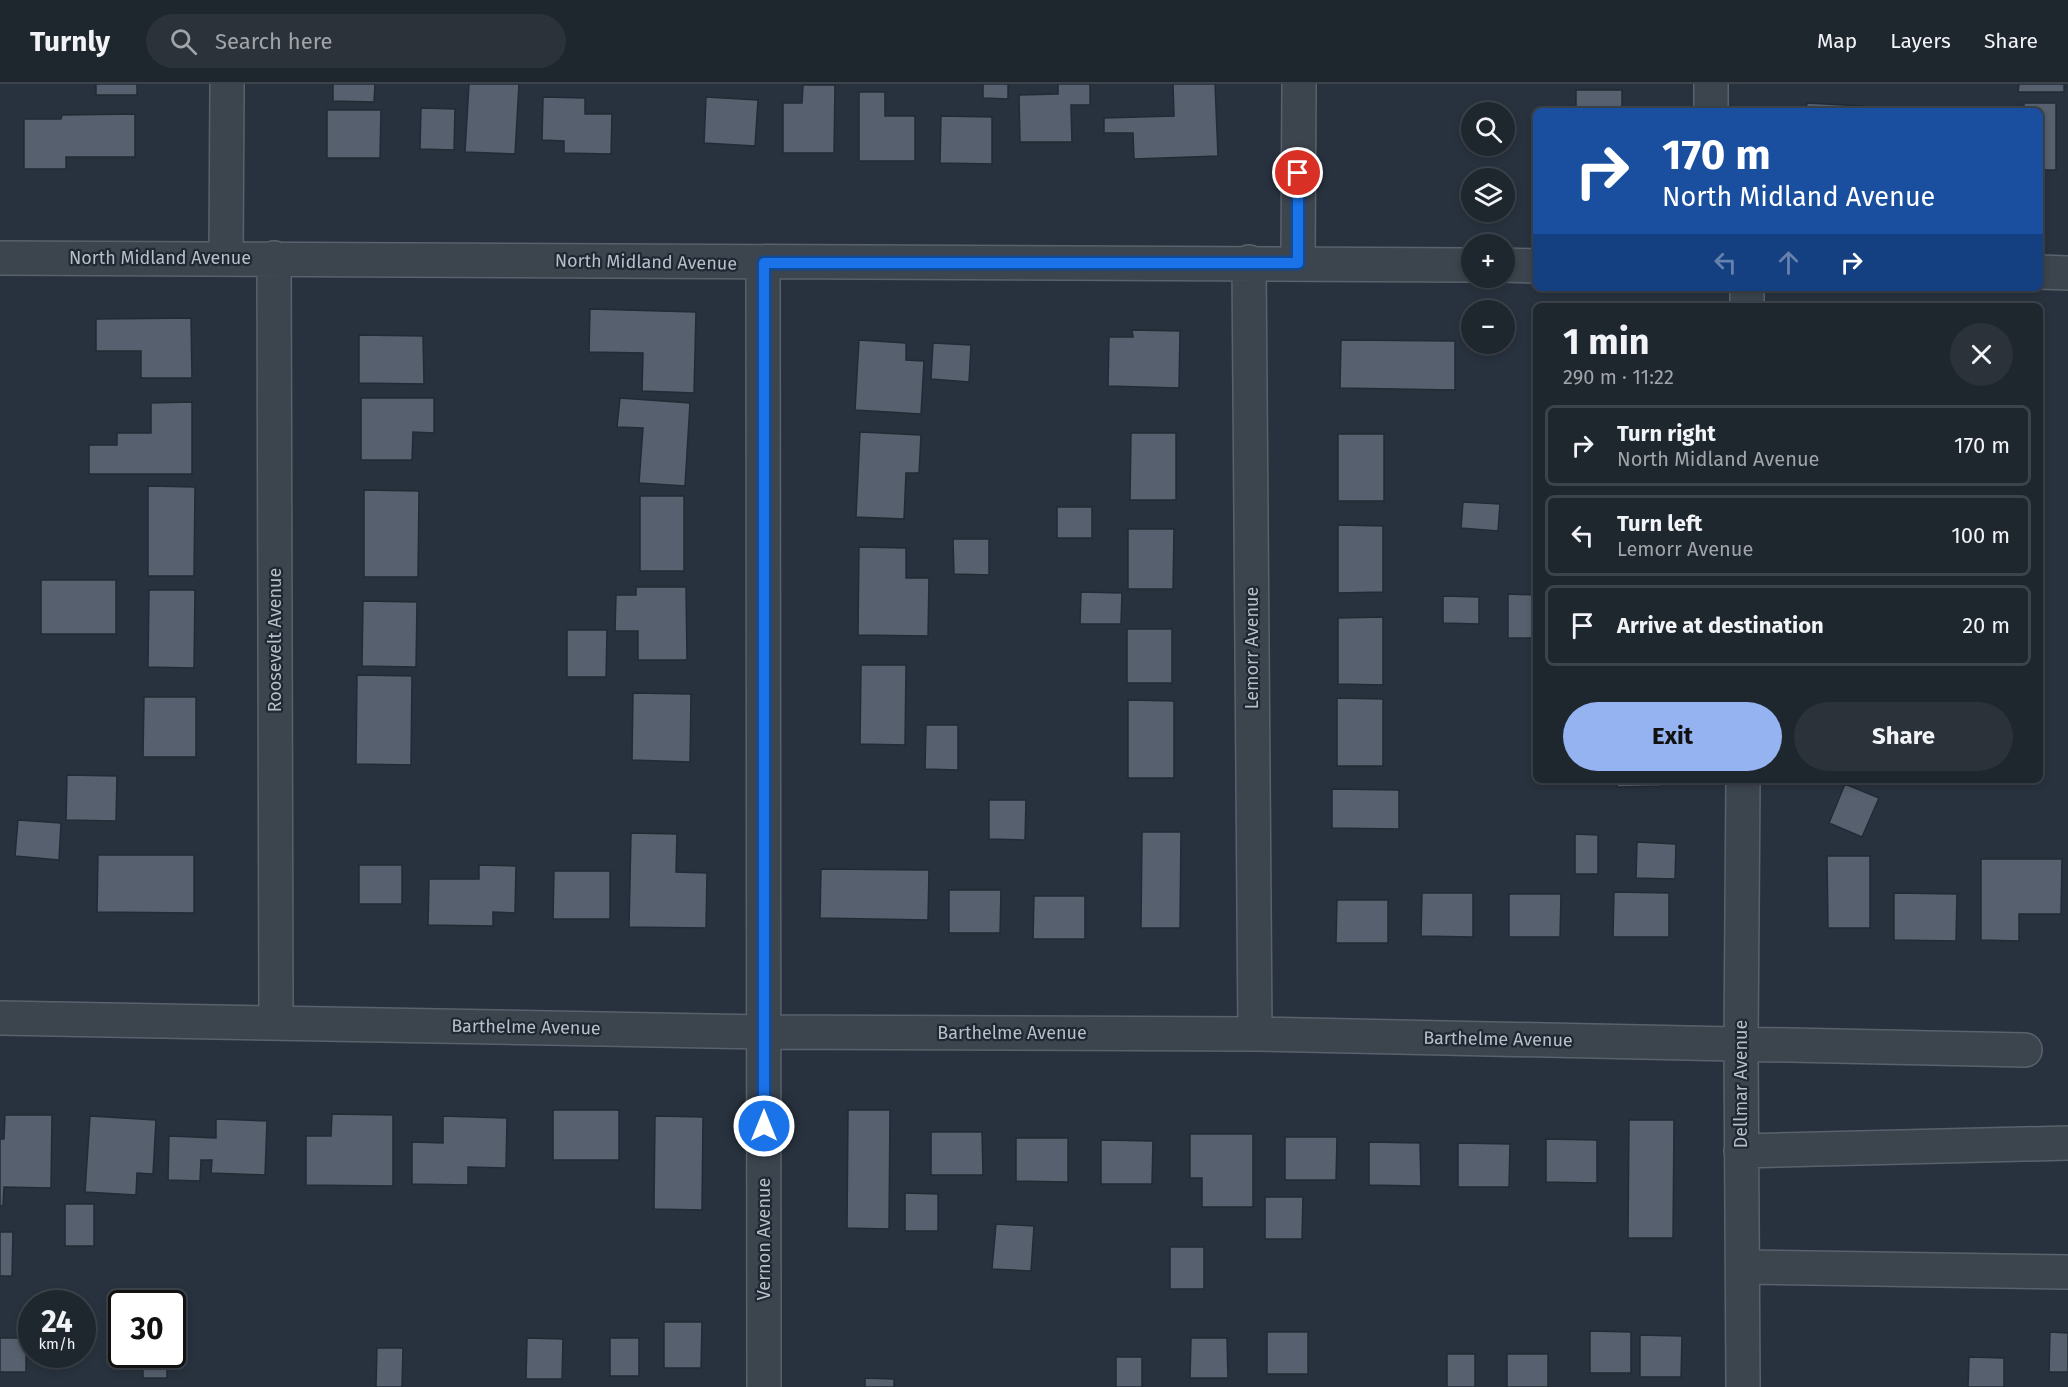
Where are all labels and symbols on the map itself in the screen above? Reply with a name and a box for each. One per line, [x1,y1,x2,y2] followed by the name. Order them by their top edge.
[1272,147,1323,198] pin
[69,247,251,269] street label: North Midland Avenue
[555,249,737,275] street label: North Midland Avenue
[264,568,286,712] street label: Roosevelt Avenue
[1241,587,1263,709] street label: Lemorr Avenue
[451,1015,601,1039] street label: Barthelme Avenue
[1730,1020,1752,1148] street label: Dellmar Avenue
[937,1022,1087,1044] street label: Barthelme Avenue
[1423,1027,1573,1051] street label: Barthelme Avenue
[732,1094,796,1158] position arrow
[753,1178,775,1300] street label: Vernon Avenue
[108,1290,186,1368] speed limit sign: 30

